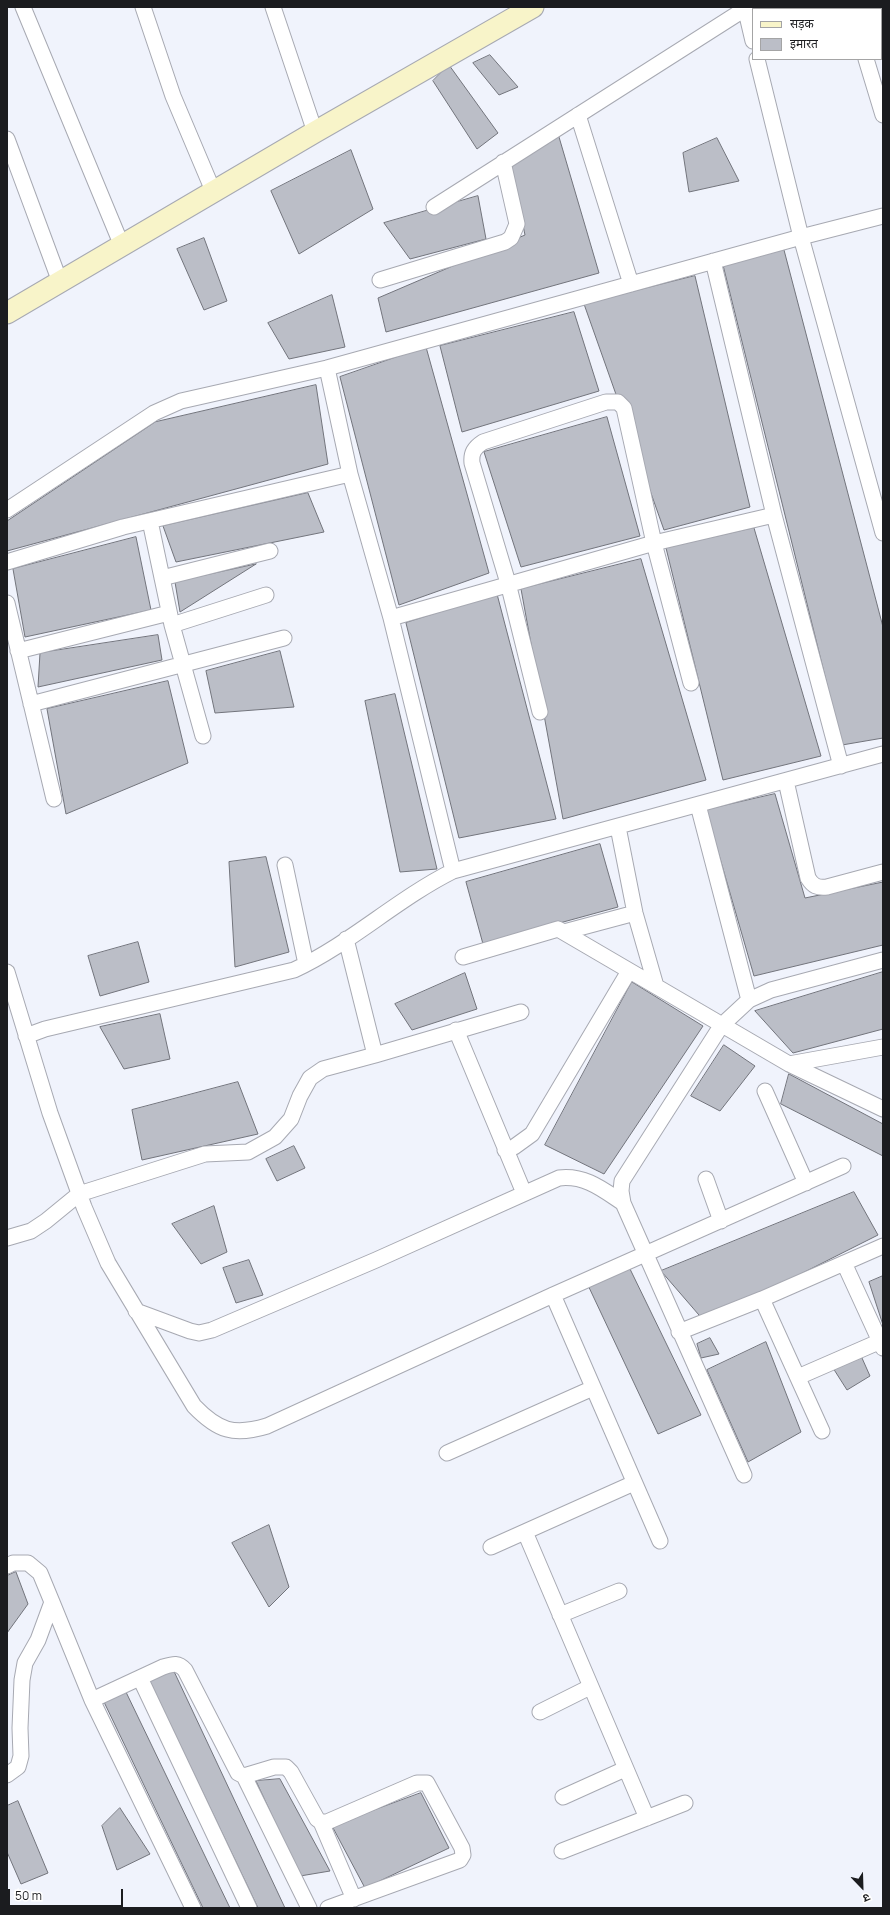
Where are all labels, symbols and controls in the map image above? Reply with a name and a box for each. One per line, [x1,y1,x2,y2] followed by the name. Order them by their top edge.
[752,8,882,60] legend
[790,15,814,32] text: सड़क
[790,35,818,52] text: इमारत
[842,1867,882,1907] north arrow
[10,1881,125,1907] scale bar
[15,1887,42,1904] text: 50 m
[861,1890,873,1907] text: उ

